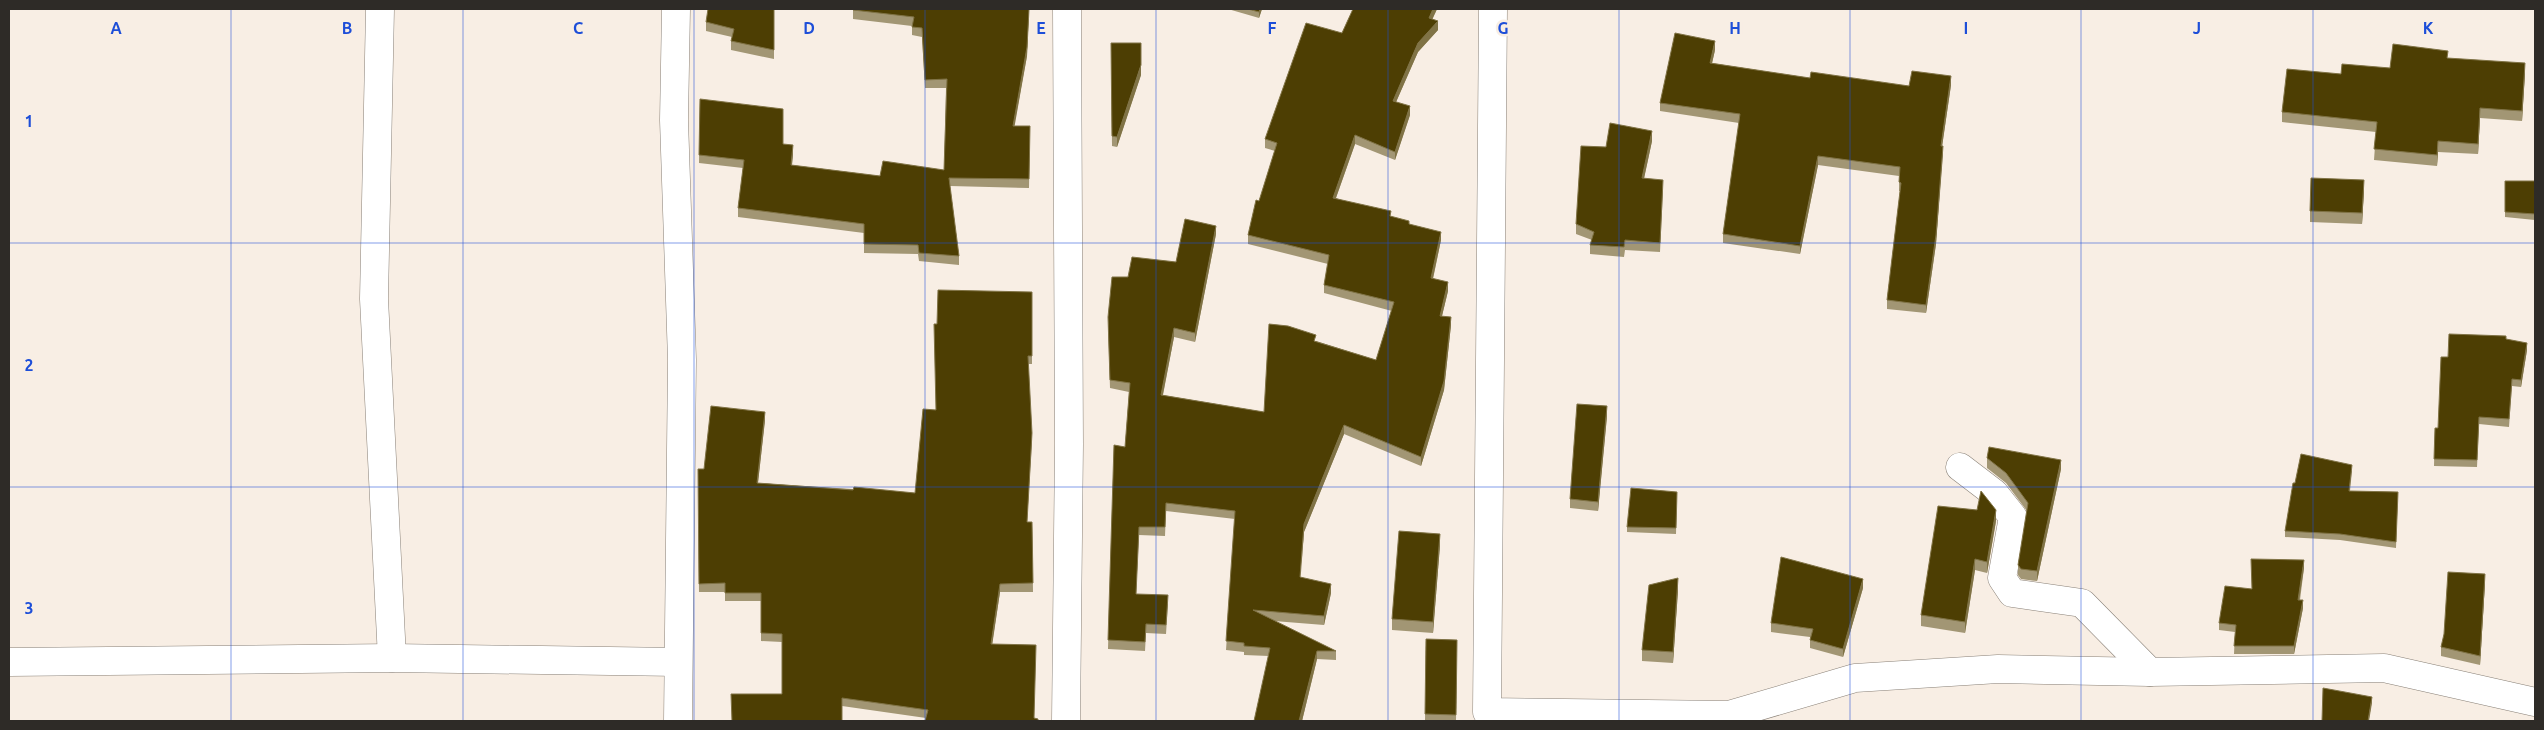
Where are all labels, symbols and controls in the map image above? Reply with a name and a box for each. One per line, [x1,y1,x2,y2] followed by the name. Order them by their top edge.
[110,19,122,37] text: A
[342,19,352,37] text: B
[573,19,583,37] text: C
[803,19,815,37] text: D
[1036,19,1046,37] text: E
[1268,19,1277,37] text: F
[1497,19,1509,37] text: G
[1729,19,1741,37] text: H
[1964,19,1968,37] text: I
[2193,19,2201,37] text: J
[2423,19,2434,37] text: K
[24,112,34,130] text: 1
[24,356,34,374] text: 2
[24,599,34,617] text: 3

